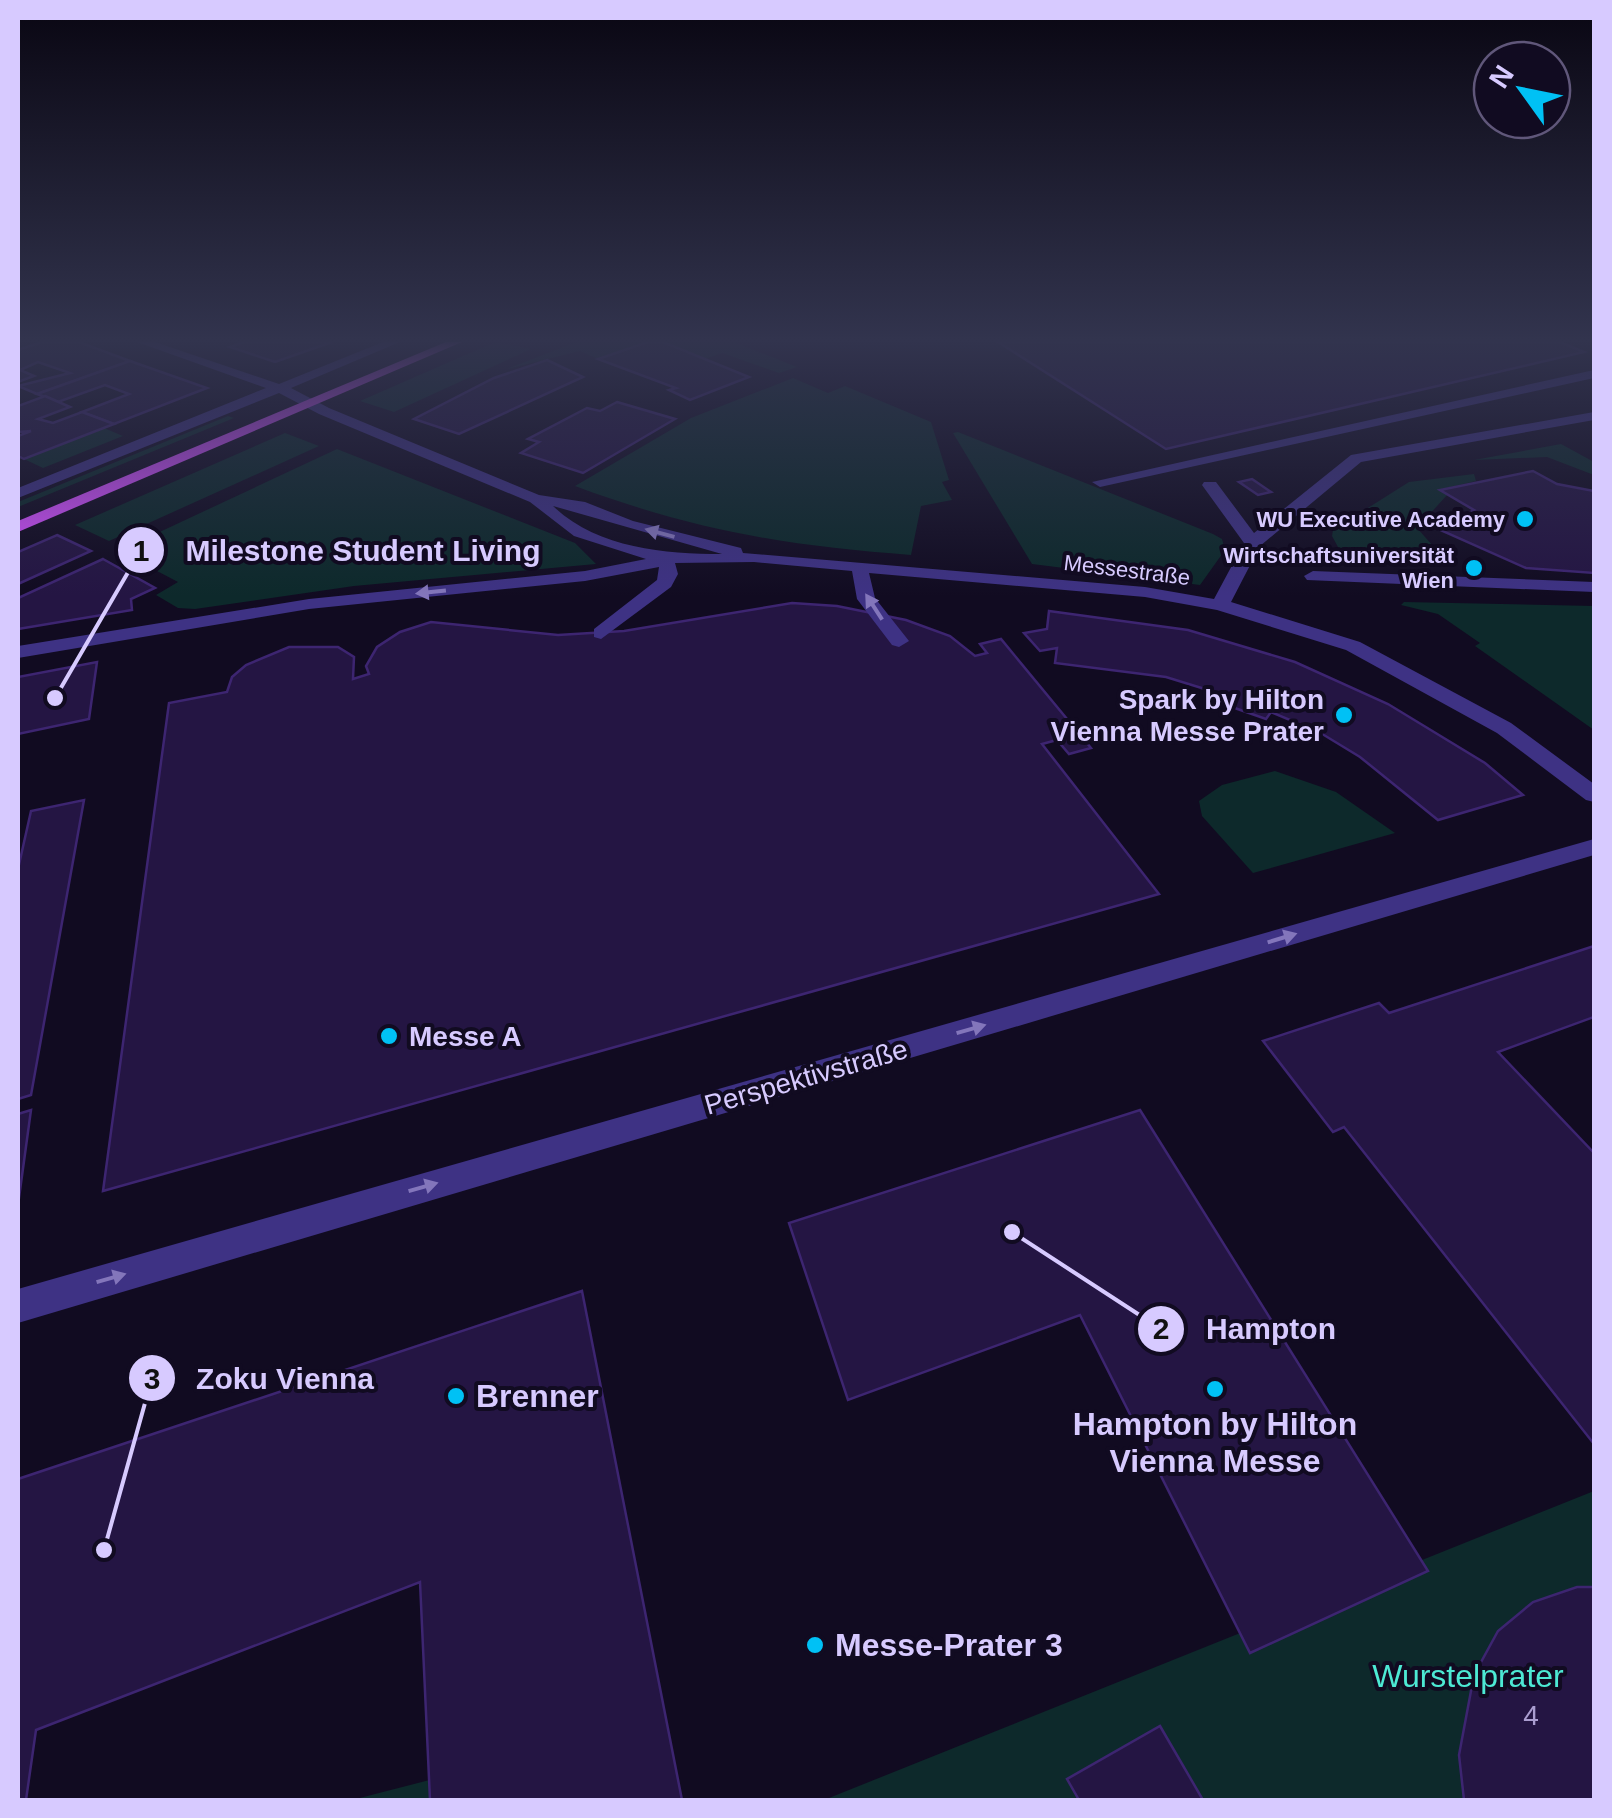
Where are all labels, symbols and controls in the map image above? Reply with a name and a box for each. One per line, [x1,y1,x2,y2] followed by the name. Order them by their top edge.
[1472,40,1572,140] north arrow
[1483,60,1520,94] text: N
[1256,507,1506,532] place label: WU Executive Academy
[1514,508,1536,530] marker: WU Executive Academy
[116,520,561,580] callout: Milestone Student Living
[644,524,675,540] one-way arrow
[133,534,149,567] text: 1
[185,534,541,567] text: Milestone Student Living
[1223,543,1455,593] place label: Wirtschaftsuniversität Wien
[1062,550,1192,590] street label: Messestraße
[1463,557,1485,579] marker: Wirtschaftsuniversität Wien
[415,584,446,600] one-way arrow
[866,594,884,621] one-way arrow
[1051,684,1324,747] place label: Spark by Hilton Vienna Messe Prater
[1333,704,1355,726] marker: Spark by Hilton Vienna Messe Prater
[1268,929,1298,944] one-way arrow
[409,1021,522,1052] place label: Messe A
[956,1021,986,1036] one-way arrow
[378,1025,400,1047] marker: Messe A
[701,1033,911,1121] street label: Perspektivstraße
[408,1179,439,1195] one-way arrow
[96,1270,127,1285] one-way arrow
[1136,1299,1356,1359] callout: Hampton
[1153,1312,1169,1345] text: 2
[1206,1312,1336,1345] text: Hampton
[127,1348,394,1408] callout: Zoku Vienna
[144,1362,160,1395] text: 3
[196,1362,374,1395] text: Zoku Vienna
[476,1378,599,1414] place label: Brenner
[1204,1378,1226,1400] marker: Hampton by Hilton Vienna Messe
[445,1385,467,1407] marker: Brenner
[1073,1406,1357,1479] place label: Hampton by Hilton Vienna Messe
[835,1627,1063,1663] place label: Messe-Prater 3
[804,1634,826,1656] marker: Messe-Prater 3
[1372,1658,1564,1694] park label: Wurstelprater
[1523,1700,1539,1731] house number: 4

